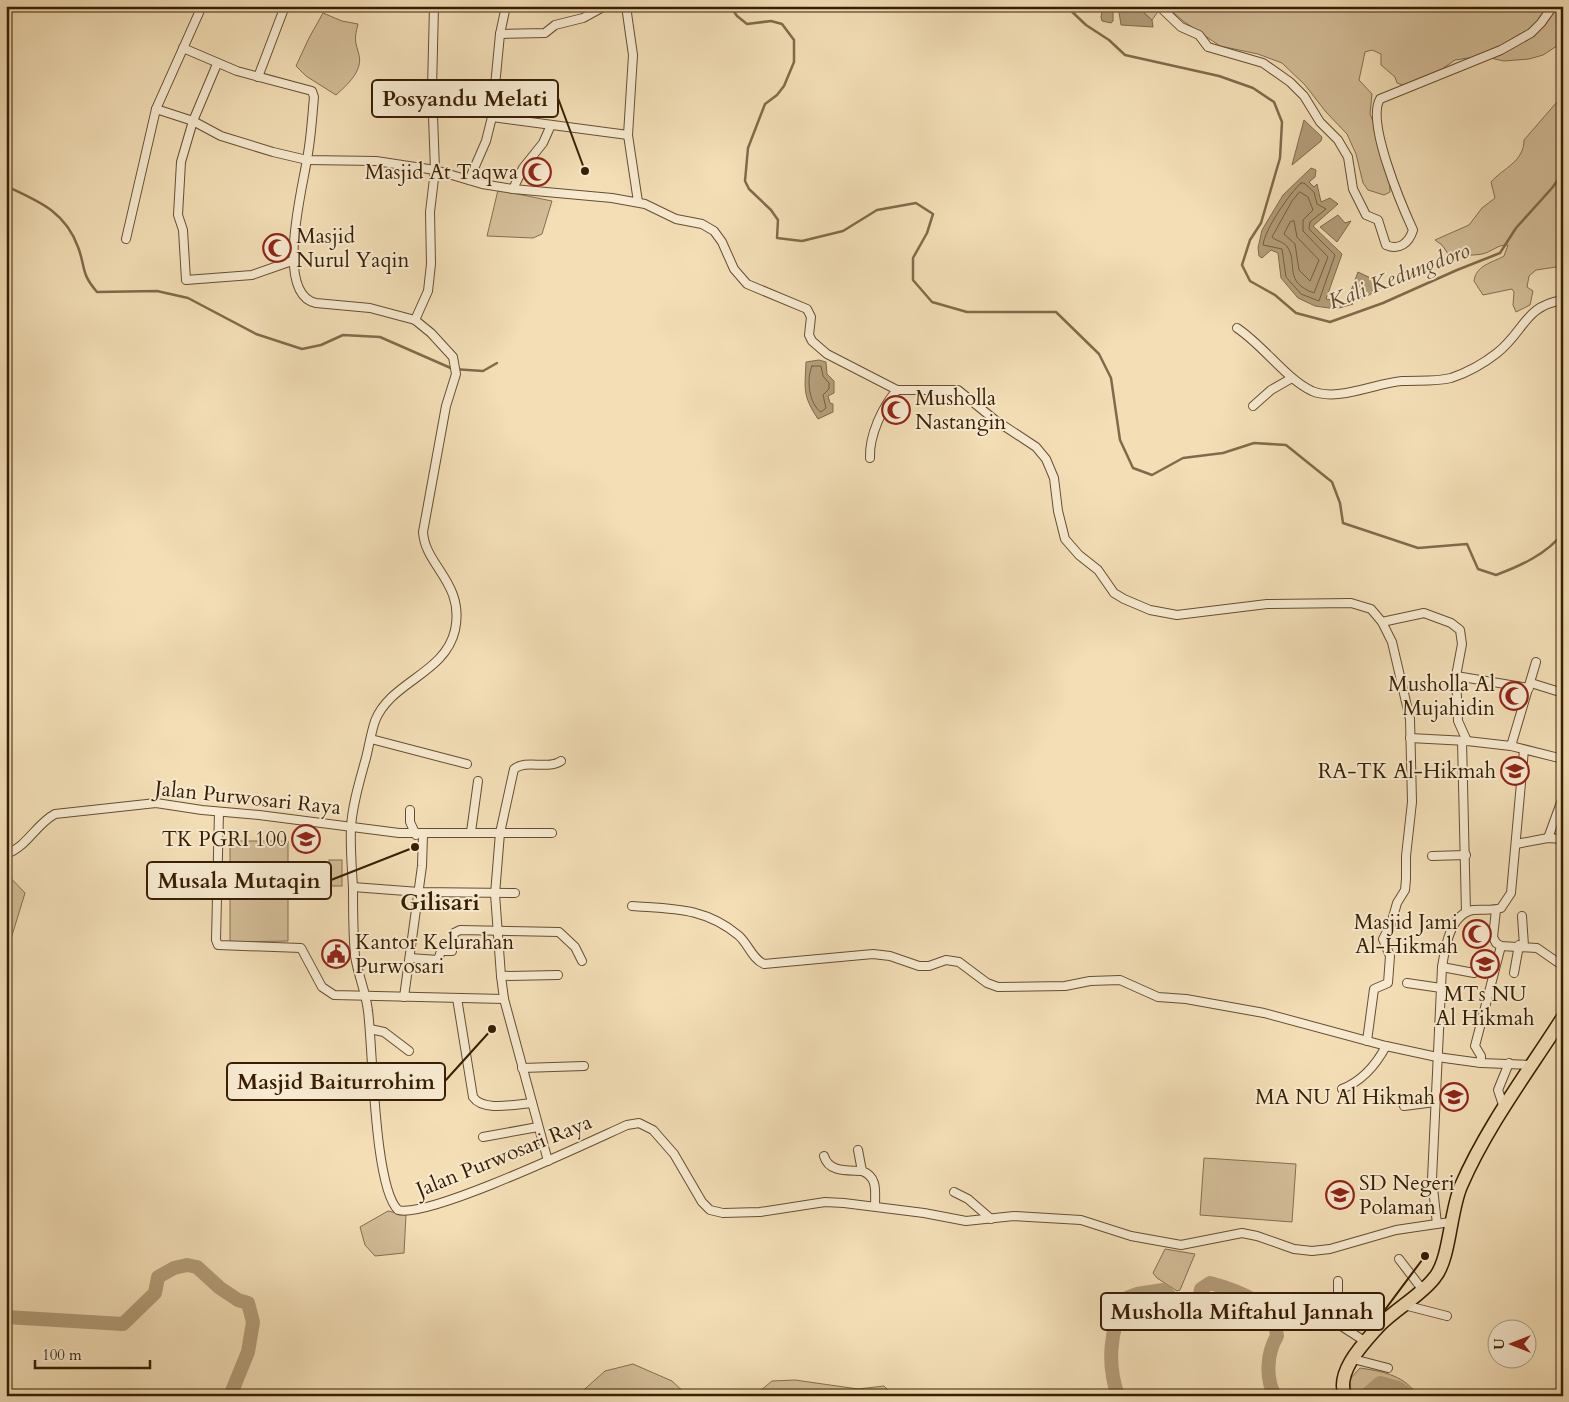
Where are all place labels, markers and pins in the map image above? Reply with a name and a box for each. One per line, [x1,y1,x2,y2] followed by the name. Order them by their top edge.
[372,80,558,117] callout: Posyandu Melati
[522,157,552,187] mosque icon: Masjid At Taqwa
[365,158,518,187] place label: Masjid At Taqwa
[296,222,409,275] place label: Masjid Nurul Yaqin
[262,233,292,263] mosque icon: Masjid Nurul Yaqin
[915,384,1006,437] place label: Musholla Nastangin
[881,395,911,425] mosque icon: Musholla Nastangin
[1388,670,1495,723] place label: Musholla Al Mujahidin
[1499,681,1529,711] mosque icon: Musholla Al Mujahidin
[1500,756,1530,786] school or university icon: RA-TK Al-Hikmah
[1318,757,1496,786] place label: RA-TK Al-Hikmah
[291,824,321,854] school or university icon: TK PGRI 100
[162,825,287,854] place label: TK PGRI 100
[147,862,331,899] callout: Musala Mutaqin
[1354,908,1458,961] place label: Masjid Jami Al-Hikmah
[1462,919,1492,949] mosque icon: Masjid Jami Al-Hikmah
[355,928,514,981] place label: Kantor Kelurahan Purwosari
[321,939,351,969] public building icon: Kantor Kelurahan Purwosari
[1470,949,1500,979] school or university icon: MTs NU Al Hikmah
[1436,980,1535,1033] place label: MTs NU Al Hikmah
[227,1063,445,1100] callout: Masjid Baiturrohim
[1439,1082,1469,1112] school or university icon: MA NU Al Hikmah
[1255,1083,1435,1112] place label: MA NU Al Hikmah
[1359,1169,1455,1222] place label: SD Negeri Polaman
[1325,1180,1355,1210] school or university icon: SD Negeri Polaman
[1101,1293,1384,1330] callout: Musholla Miftahul Jannah

